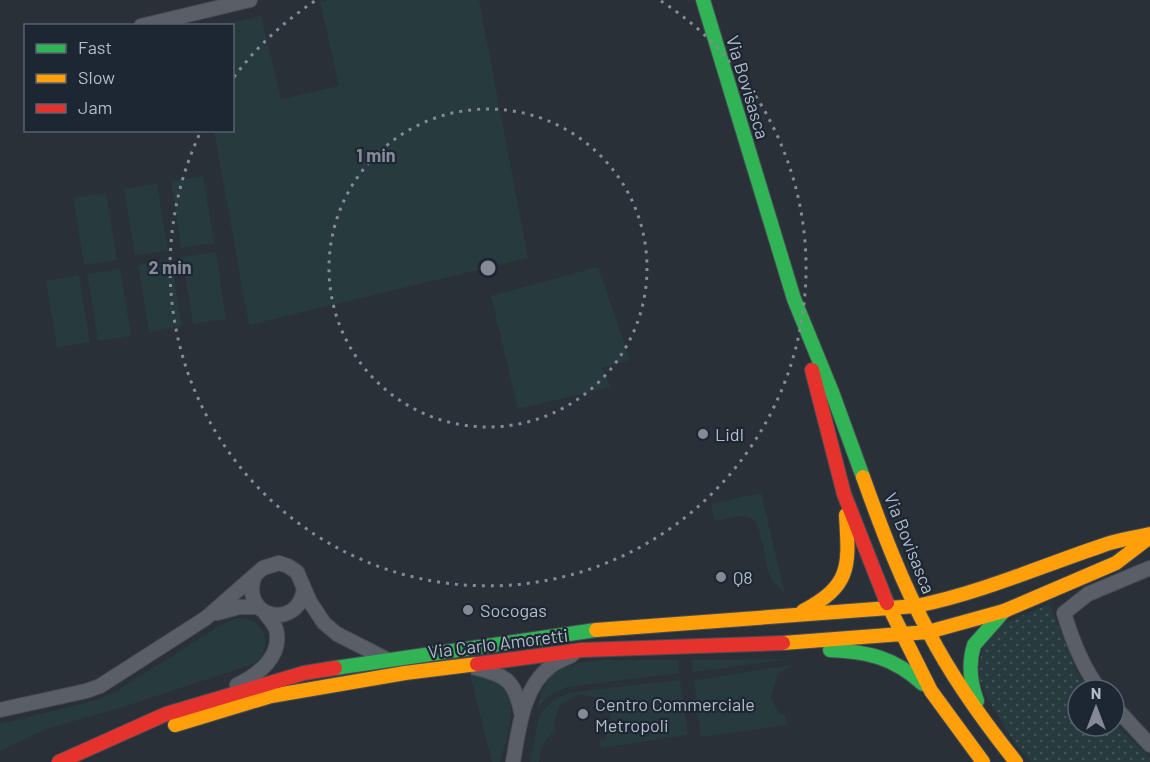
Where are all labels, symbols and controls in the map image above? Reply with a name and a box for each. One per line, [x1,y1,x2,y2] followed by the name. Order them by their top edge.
[24,24,234,132] legend
[722,33,774,141] street label: Via Bovisasca
[78,36,112,58] text: Fast
[78,66,115,88] text: Slow
[78,96,112,118] text: Jam
[356,144,396,166] text: 1 min
[148,256,192,278] text: 2 min
[478,258,498,278] centre of rings
[715,423,744,445] place label: Lidl
[696,427,710,441] marker: Lidl
[880,489,940,597] street label: Via Bovisasca
[733,566,753,588] place label: Q8
[714,570,728,584] marker: Q8
[480,599,547,621] place label: Socogas
[461,603,475,617] marker: Socogas
[427,623,569,663] street label: Via Carlo Amoretti
[1066,678,1126,738] north arrow
[1091,683,1101,702] text: N
[595,693,755,736] place label: Centro Commerciale Metropoli
[576,707,590,721] marker: Centro Commerciale Metropoli

